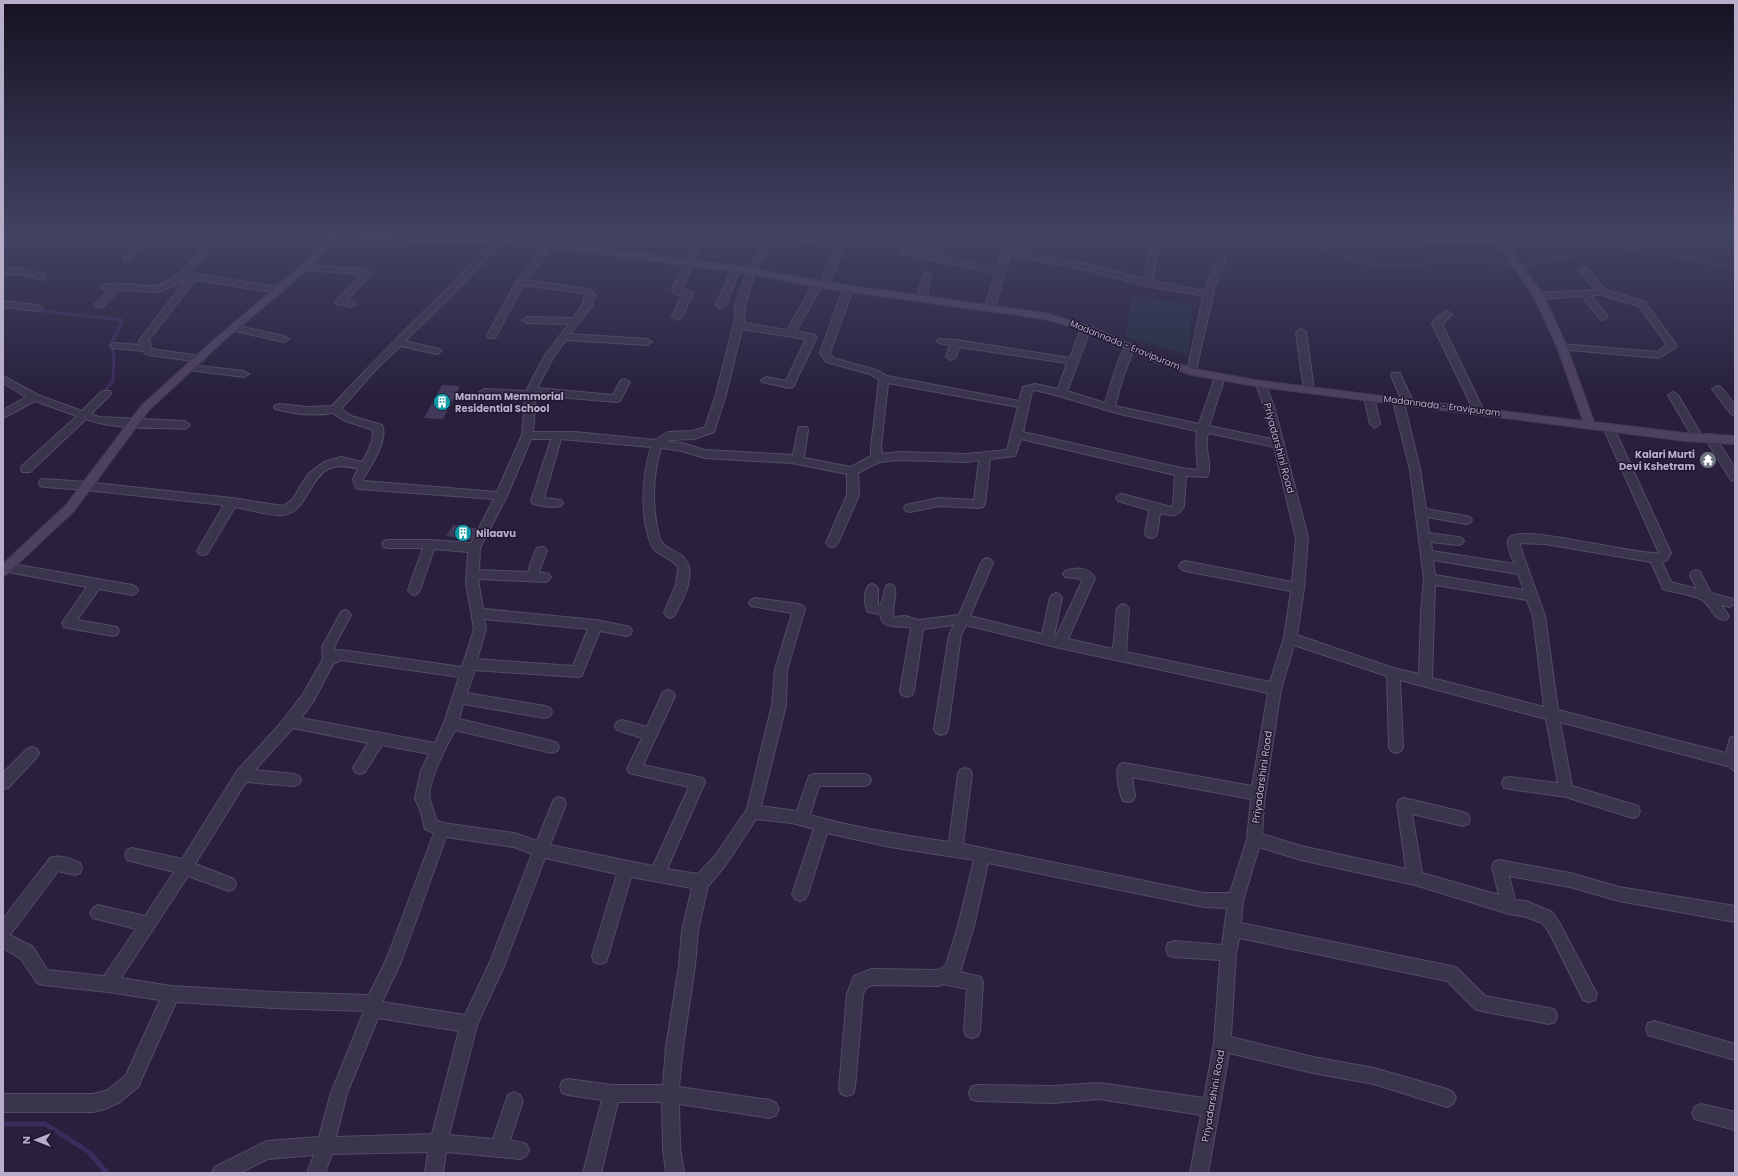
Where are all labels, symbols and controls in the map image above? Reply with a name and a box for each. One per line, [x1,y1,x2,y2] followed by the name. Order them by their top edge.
[1068,317,1182,373] street label: Madannada - Eravipuram
[455,389,564,416] place label: Mannam Memmorial Residential School
[432,392,452,412] building icon: Mannam Memmorial Residential School
[1383,393,1501,419] street label: Madannada - Eravipuram
[1260,401,1298,495] street label: Priyadarshini Road
[1619,447,1695,474] place label: Kalari Murti Devi Kshetram
[1698,450,1718,470] temple icon: Kalari Murti Devi Kshetram
[453,523,473,543] building icon: Nilaavu
[476,526,516,541] place label: Nilaavu
[1248,730,1276,824] street label: Priyadarshini Road
[1198,1049,1228,1143] street label: Priyadarshini Road
[16,1120,56,1160] north arrow
[18,1136,34,1144] text: N

